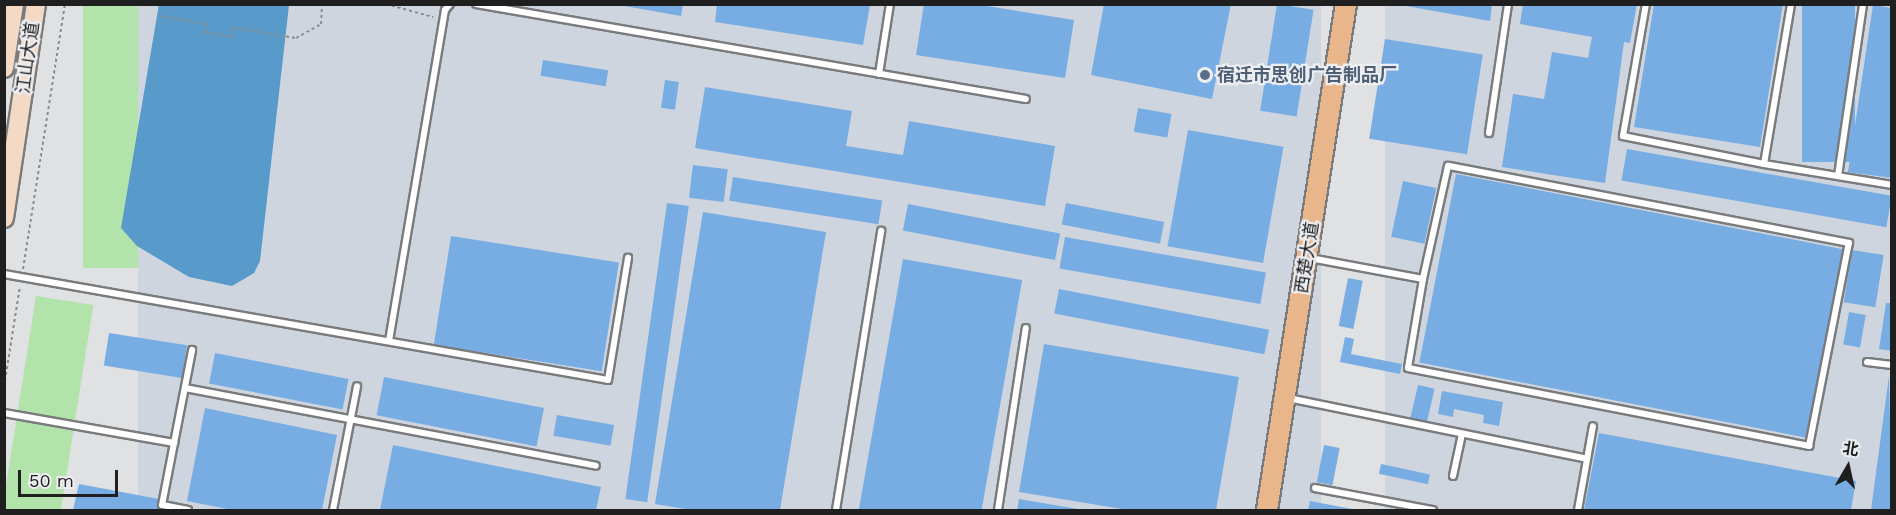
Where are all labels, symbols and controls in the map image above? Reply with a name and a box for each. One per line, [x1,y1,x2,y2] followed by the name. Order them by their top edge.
[12,21,44,95] street label: 江山大道
[1217,64,1397,86] place label: 宿迁市思创广告制品厂
[1198,68,1212,82] marker: 宿迁市思创广告制品厂
[1291,221,1323,295] street label: 西楚大道
[1818,437,1878,497] north arrow
[1841,438,1860,459] text: 北
[21,458,122,496] scale bar
[29,470,74,491] text: 50 m

